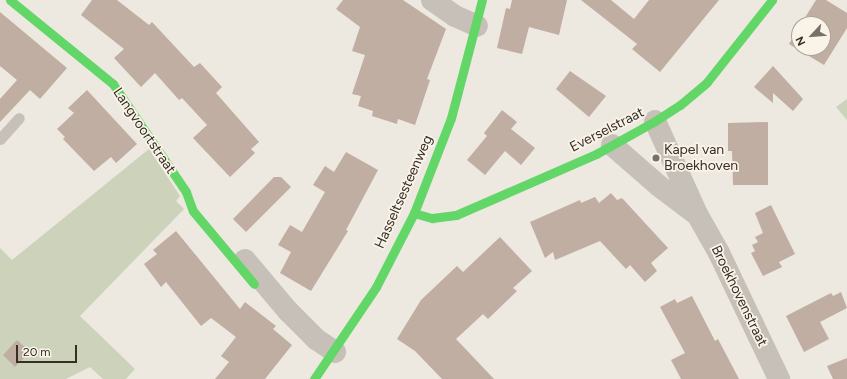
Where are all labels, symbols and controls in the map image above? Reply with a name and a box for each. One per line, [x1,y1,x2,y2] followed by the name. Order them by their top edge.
[791,16,831,56] north arrow
[793,34,808,48] text: N
[109,85,179,177] street label: Langvoortstraat
[567,104,647,156] street label: Everselstraat
[371,133,437,251] street label: Hasseltsesteenweg
[664,142,738,174] place label: Kapel van Broekhoven
[651,153,661,163] marker: Kapel van Broekhoven
[707,243,771,349] street label: Broekhovenstraat
[18,337,79,363] scale bar
[23,345,51,359] text: 20 m

